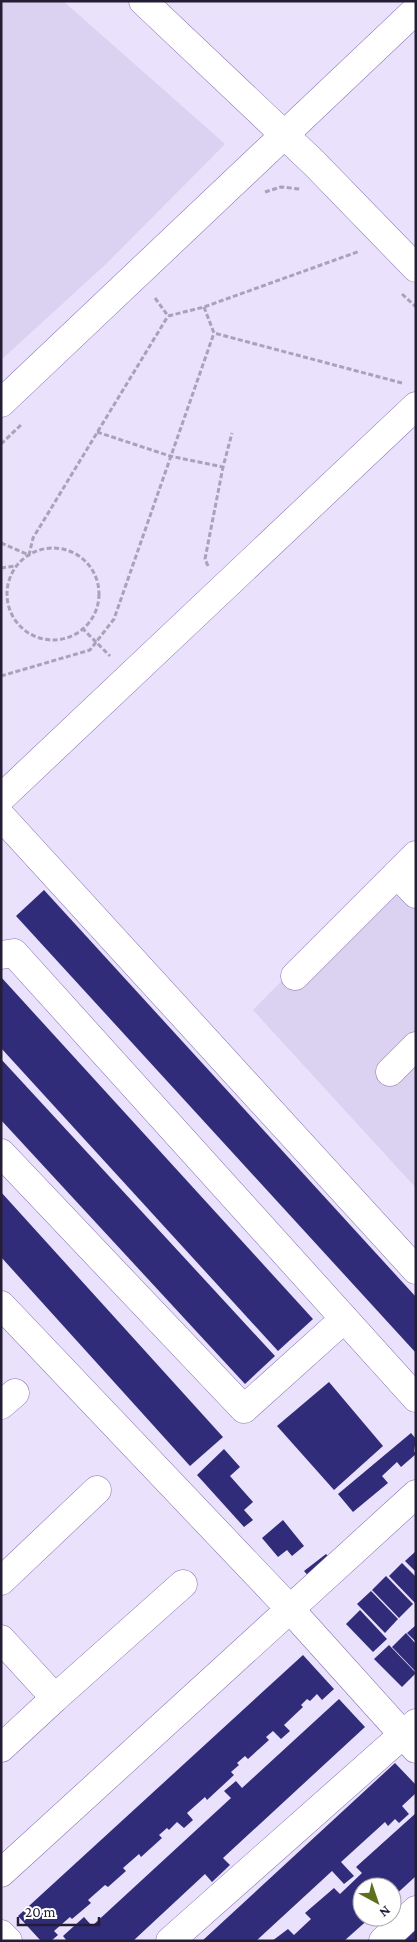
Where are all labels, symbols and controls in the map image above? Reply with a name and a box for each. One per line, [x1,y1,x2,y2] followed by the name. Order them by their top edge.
[352,1877,402,1927] north arrow
[18,1894,99,1926] scale bar
[376,1903,394,1921] text: N
[25,1904,56,1920] text: 20 m

